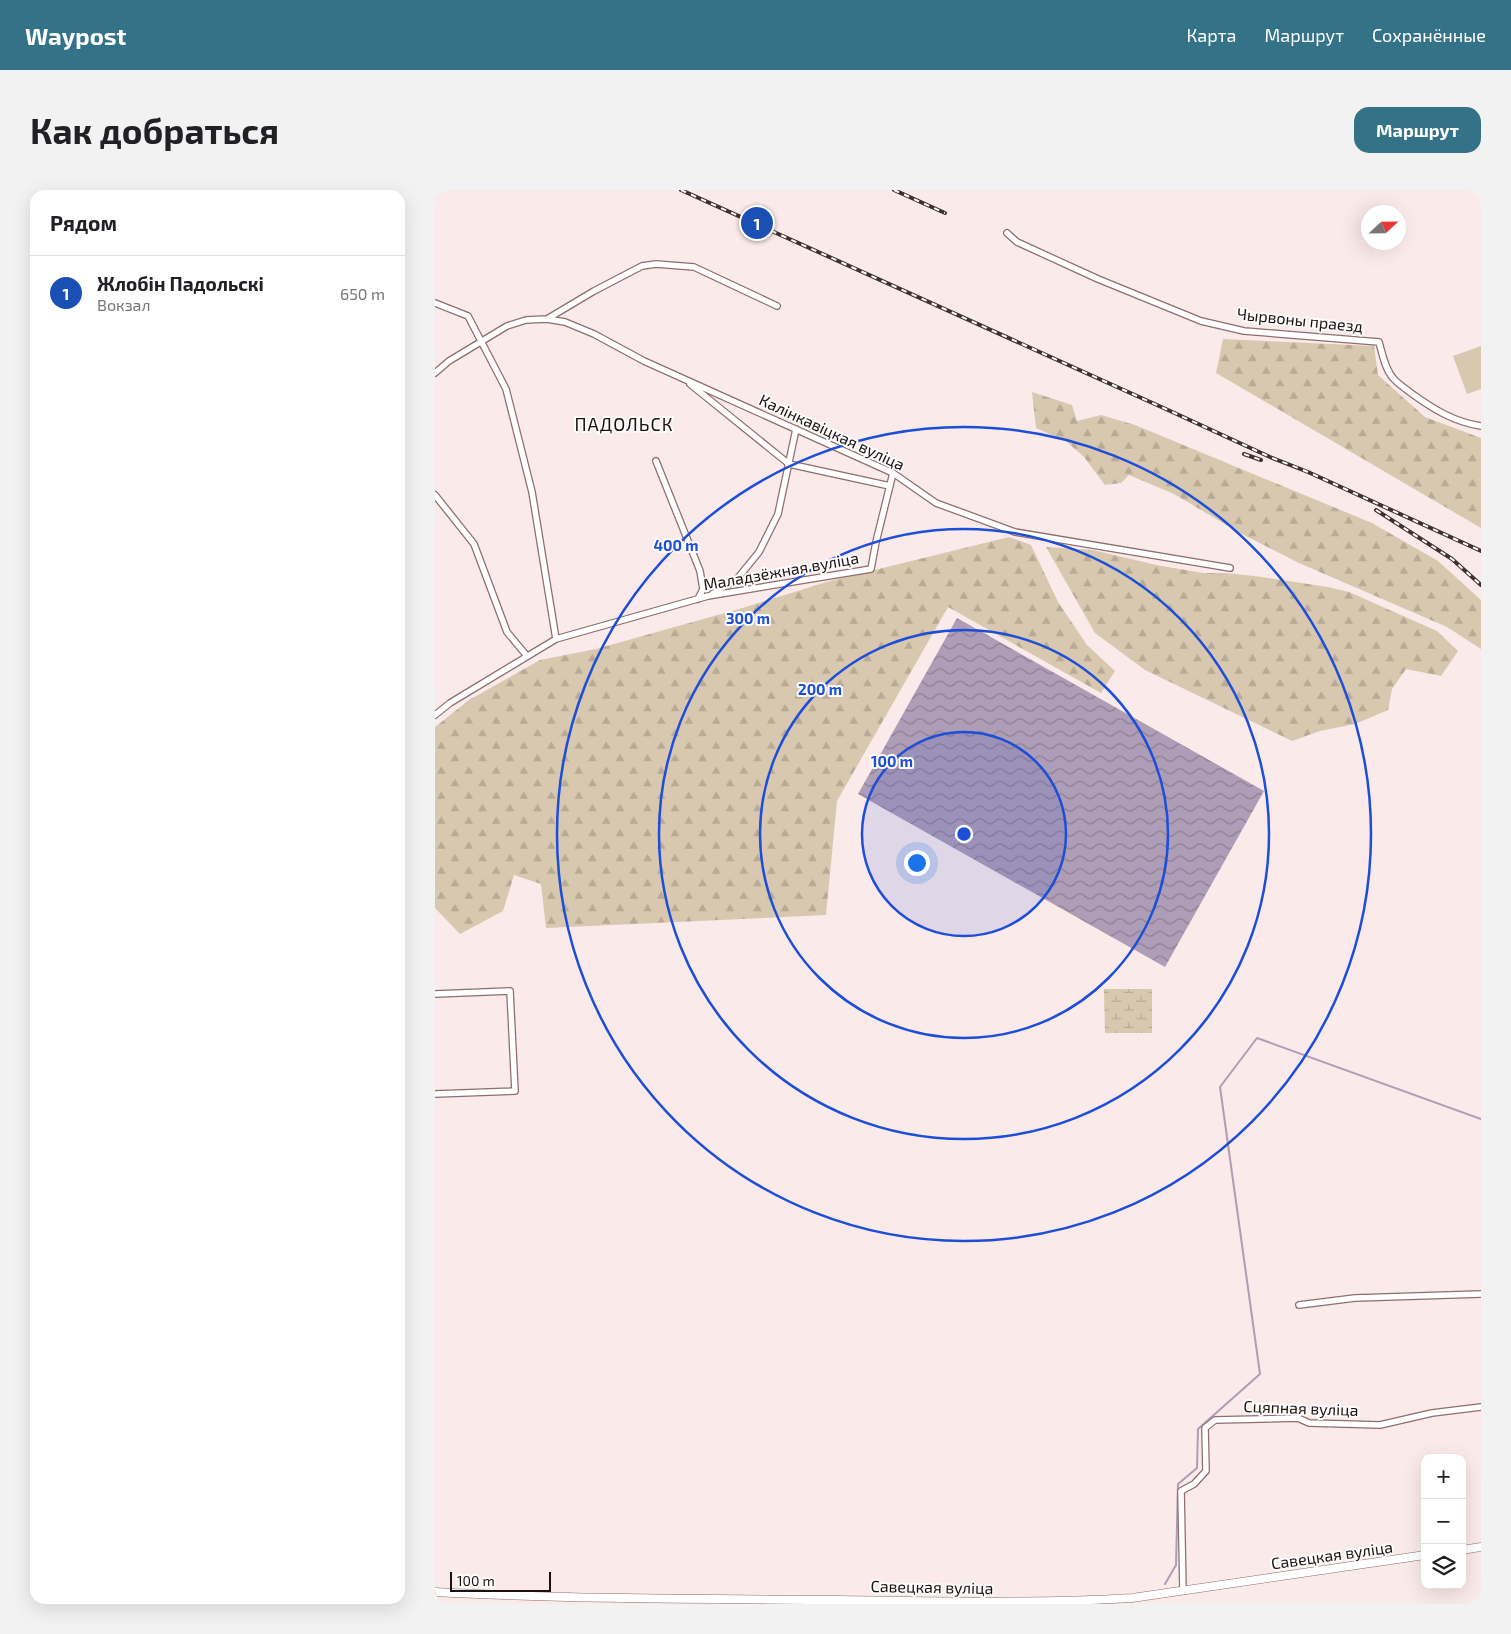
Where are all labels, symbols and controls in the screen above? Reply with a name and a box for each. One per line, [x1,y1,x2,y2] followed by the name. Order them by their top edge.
[25,21,126,50] text: Waypost
[1186,24,1236,46] text: Карта
[1264,24,1344,46] text: Маршрут
[1372,24,1486,46] text: Сохранённые
[1354,107,1481,153] button: Маршрут
[30,109,279,151] text: Как добраться
[741,204,773,242] pin: 1
[1361,205,1406,250] north arrow
[50,210,117,235] text: Рядом
[97,272,264,295] text: Жлобін Падольскі
[63,284,69,303] text: 1
[340,284,385,303] text: 650 m
[97,295,150,314] text: Вокзал
[1236,303,1364,336] street label: Чырвоны праезд
[756,389,908,475] street label: Калінкавіцкая вуліца
[575,413,673,435] district label: ПАДОЛЬСК
[654,536,698,554] text: 400 m
[702,547,860,595] street label: Маладзёжная вуліца
[726,609,770,627] text: 300 m
[798,680,842,698] text: 200 m
[871,752,913,770] text: 100 m
[955,825,973,843] centre of rings
[904,850,930,876] your location
[1243,1396,1359,1420] street label: Сцяпная вуліца
[1421,1454,1466,1589] map controls
[1421,1454,1466,1499] button: +
[1421,1499,1466,1544] button: −
[1270,1537,1394,1573] street label: Савецкая вуліца
[1421,1544,1466,1589] button: layers
[450,1569,551,1592] scale bar
[457,1572,495,1589] text: 100 m
[870,1576,994,1598] street label: Савецкая вуліца

